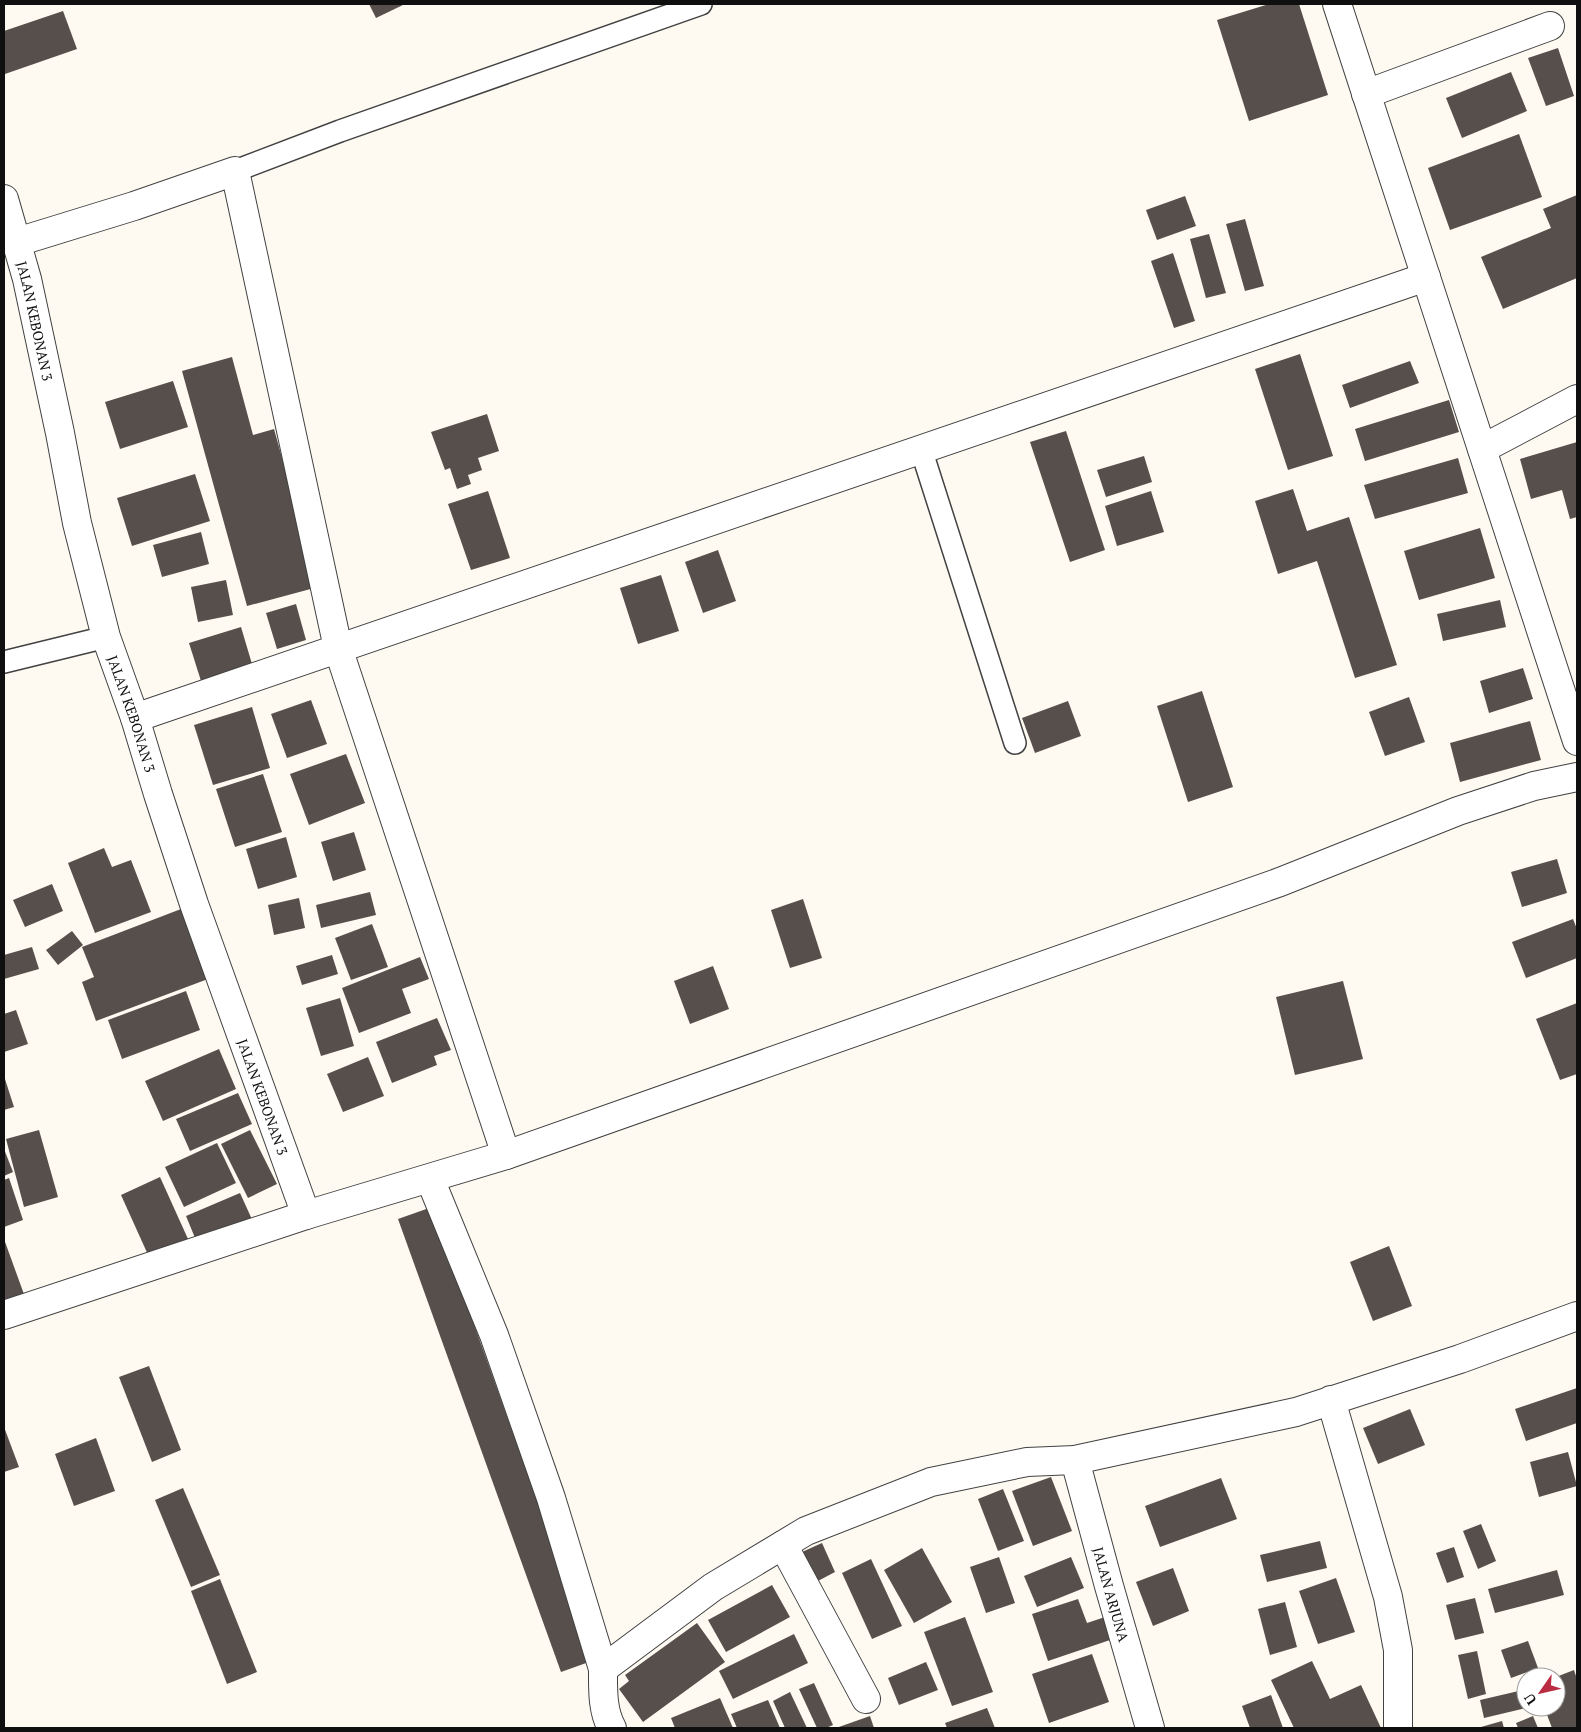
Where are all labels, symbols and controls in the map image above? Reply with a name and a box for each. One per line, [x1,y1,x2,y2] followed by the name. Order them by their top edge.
[13,259,58,383] street label: JALAN KEBONAN 3
[104,652,160,775] street label: JALAN KEBONAN 3
[234,1036,293,1158] street label: JALAN KEBONAN 3
[1089,1545,1134,1644] street label: JALAN ARJUNA
[1516,1667,1566,1717] north arrow
[1519,1690,1540,1709] text: U

